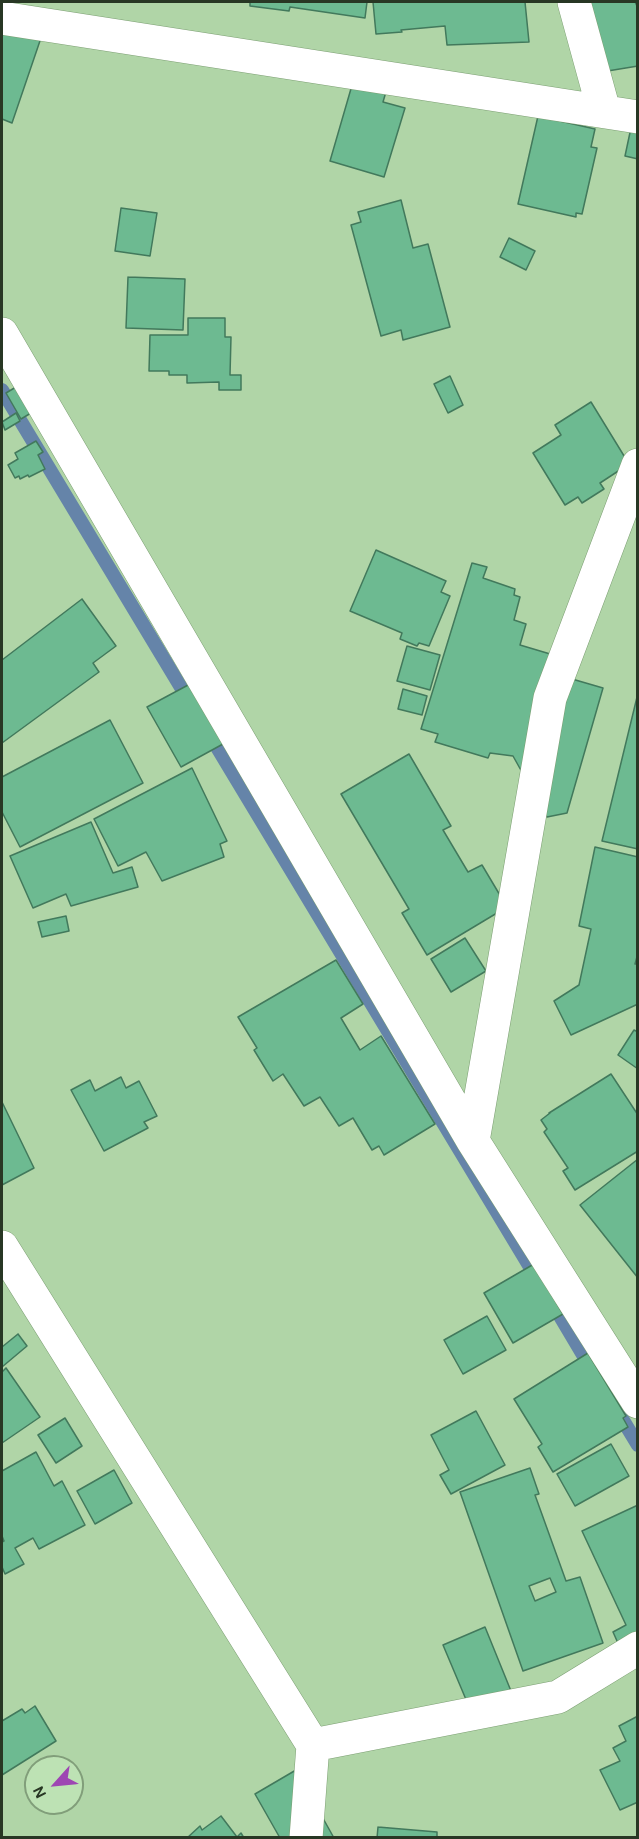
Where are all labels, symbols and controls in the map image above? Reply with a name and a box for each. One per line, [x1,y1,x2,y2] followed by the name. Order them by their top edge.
[24,1755,84,1815] north arrow
[28,1783,50,1802] text: N

